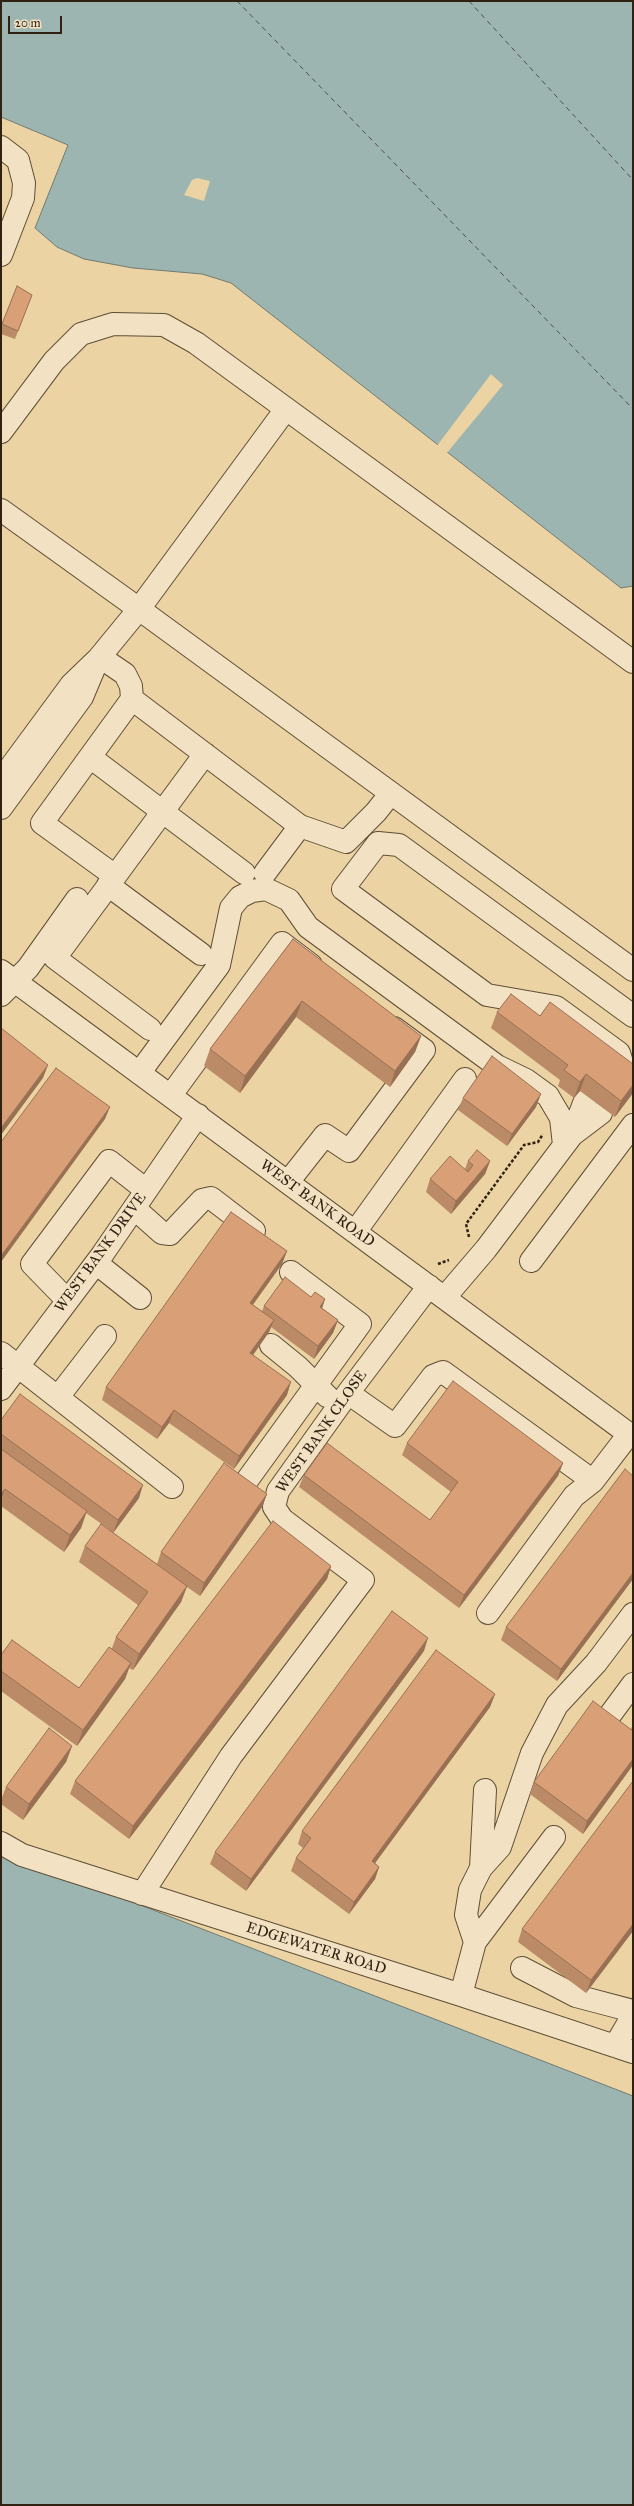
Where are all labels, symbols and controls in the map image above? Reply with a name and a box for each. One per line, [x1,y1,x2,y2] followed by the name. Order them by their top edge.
[10,8,64,34] scale bar
[15,16,41,30] text: 20 m
[256,1156,378,1252] street label: WEST BANK ROAD
[52,1190,150,1316] street label: WEST BANK DRIVE
[273,1367,371,1497] street label: WEST BANK CLOSE
[244,1919,388,1979] street label: EDGEWATER ROAD

